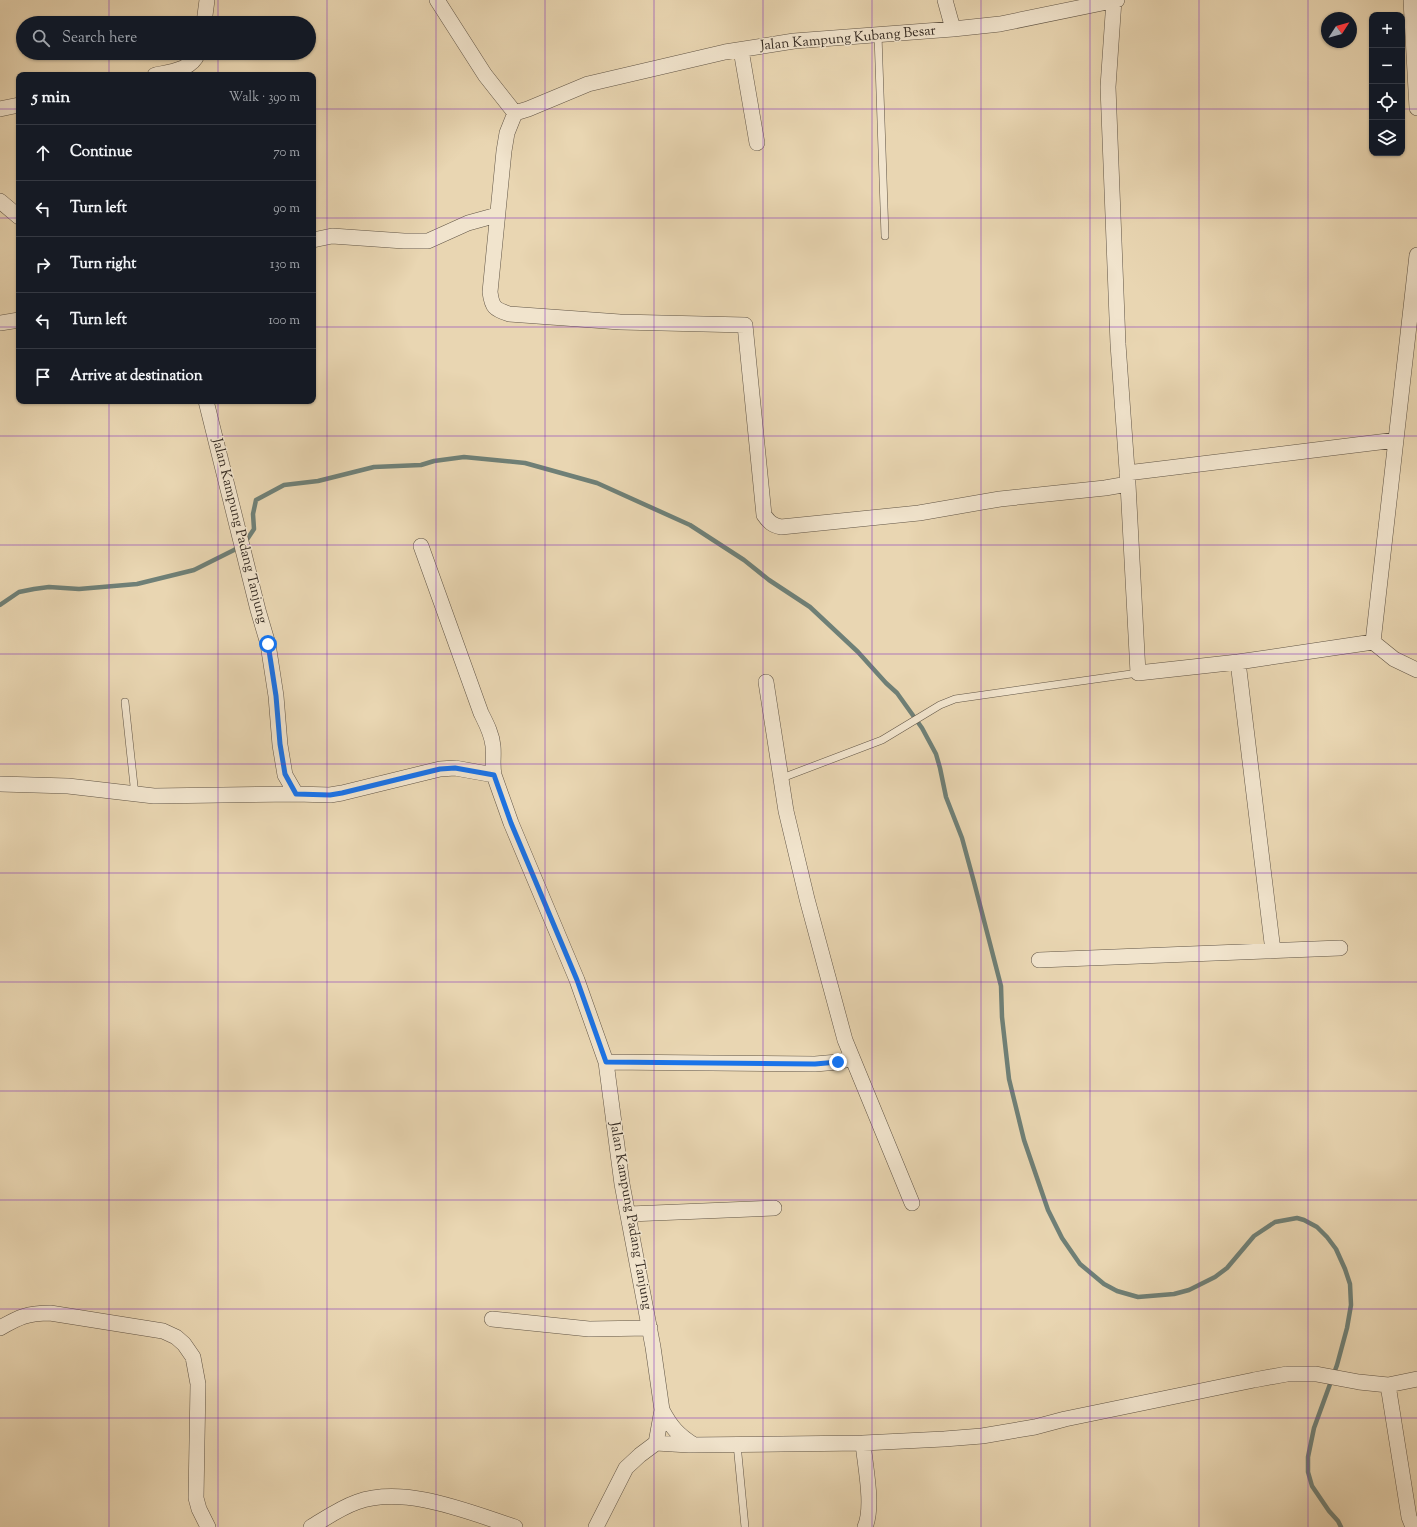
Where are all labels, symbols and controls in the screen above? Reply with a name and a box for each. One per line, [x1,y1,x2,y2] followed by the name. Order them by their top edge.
[1321,12,1357,48] north arrow
[1369,12,1405,156] map controls
[1369,12,1405,48] button: +
[16,16,316,60] search box
[758,21,937,57] street label: Jalan Kampung Kubang Besar
[30,27,52,49] icon: search
[62,28,137,49] text: Search here
[1369,48,1405,84] button: −
[1369,84,1405,120] button: locate
[32,86,70,110] text: 5 min
[229,89,300,107] text: Walk · 390 m
[1369,120,1405,156] button: layers
[32,142,54,164] icon: ahead
[70,142,132,163] text: Continue
[273,144,300,162] text: 70 m
[32,198,54,220] icon: left
[70,198,127,219] text: Turn left
[273,200,300,218] text: 90 m
[32,254,54,276] icon: right
[70,254,136,275] text: Turn right
[270,256,300,274] text: 130 m
[32,310,54,332] icon: left
[70,310,127,331] text: Turn left
[268,312,300,330] text: 100 m
[32,366,54,388] icon: arrive
[70,366,203,387] text: Arrive at destination
[206,435,272,626] street label: Jalan Kampung Padang Tanjung
[259,635,277,653] route start
[829,1053,847,1071] route end
[603,1120,656,1312] street label: Jalan Kampung Padang Tanjung

